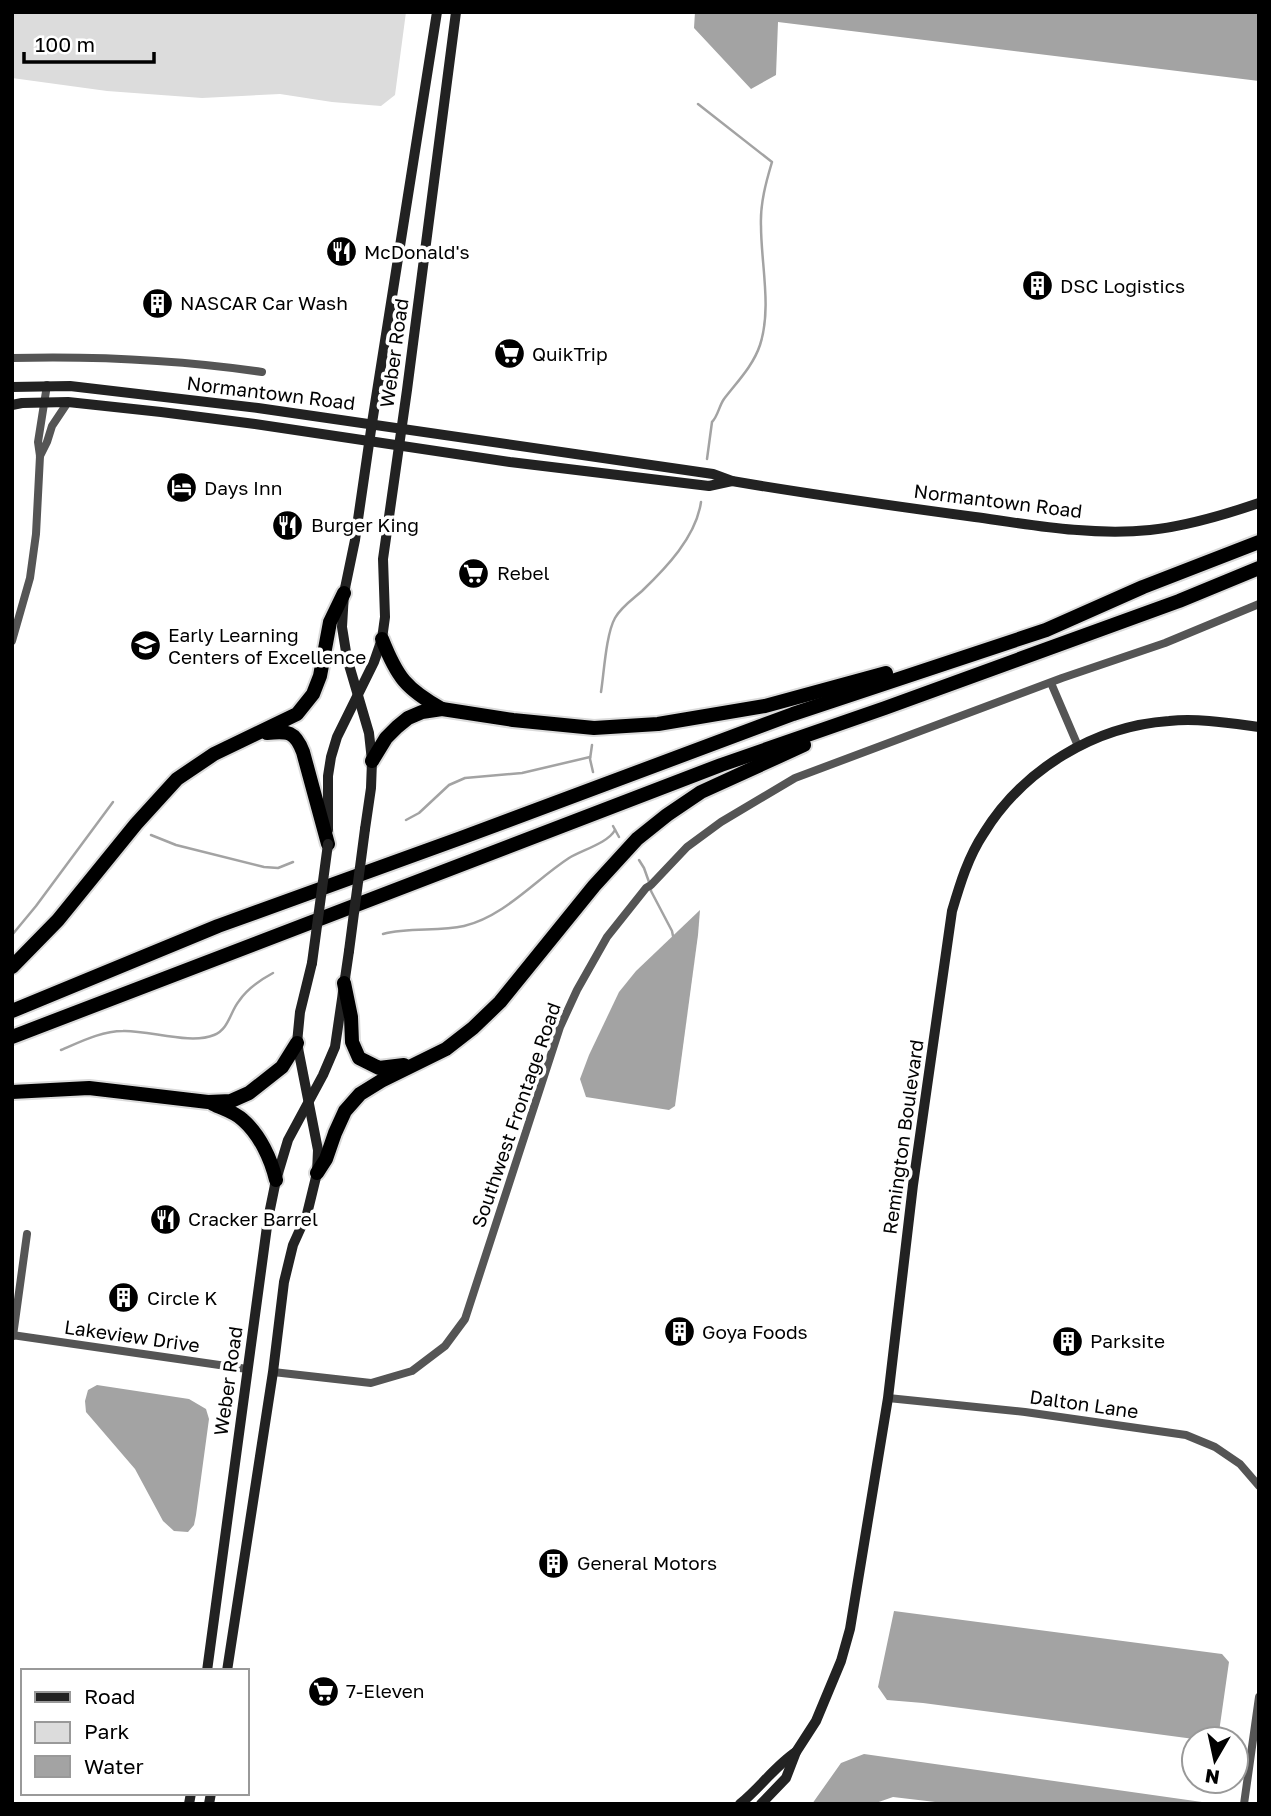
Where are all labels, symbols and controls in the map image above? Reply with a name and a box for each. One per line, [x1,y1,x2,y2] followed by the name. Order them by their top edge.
[24,21,154,65] scale bar
[35,31,95,57] text: 100 m
[324,235,358,269] restaurant icon: McDonald's
[364,240,470,263] place label: McDonald's
[1020,269,1054,303] building icon: DSC Logistics
[1060,274,1185,297] place label: DSC Logistics
[140,286,174,320] building icon: NASCAR Car Wash
[180,291,348,314] place label: NASCAR Car Wash
[374,297,413,409] street label: Weber Road
[492,337,526,371] supermarket icon: QuikTrip
[532,342,608,365] place label: QuikTrip
[186,371,357,414] street label: Normantown Road
[164,471,198,505] hotel icon: Days Inn
[204,476,282,499] place label: Days Inn
[913,479,1084,522] street label: Normantown Road
[271,508,305,542] restaurant icon: Burger King
[311,513,419,536] place label: Burger King
[457,556,491,590] supermarket icon: Rebel
[497,561,550,584] place label: Rebel
[168,623,366,668] place label: Early Learning Centers of Excellence
[128,629,162,663] school or university icon: Early Learning Centers of Excellence
[466,999,565,1230] street label: Southwest Frontage Road
[877,1038,928,1236] street label: Remington Boulevard
[148,1202,182,1236] restaurant icon: Cracker Barrel
[188,1207,318,1230] place label: Cracker Barrel
[107,1281,141,1315] building icon: Circle K
[147,1286,217,1309] place label: Circle K
[63,1315,201,1356] street label: Lakeview Drive
[662,1315,696,1349] building icon: Goya Foods
[702,1320,808,1343] place label: Goya Foods
[1050,1324,1084,1358] building icon: Parksite
[208,1325,247,1437] street label: Weber Road
[1090,1329,1165,1352] place label: Parksite
[1028,1384,1140,1423] street label: Dalton Lane
[537,1546,571,1580] building icon: General Motors
[577,1551,717,1574] place label: General Motors
[21,1669,248,1795] legend
[306,1674,340,1708] supermarket icon: 7-Eleven
[346,1679,424,1702] place label: 7-Eleven
[84,1683,135,1709] text: Road
[84,1718,130,1744] text: Park
[1180,1725,1250,1795] north arrow
[84,1753,144,1779] text: Water
[1203,1765,1221,1790] text: N

